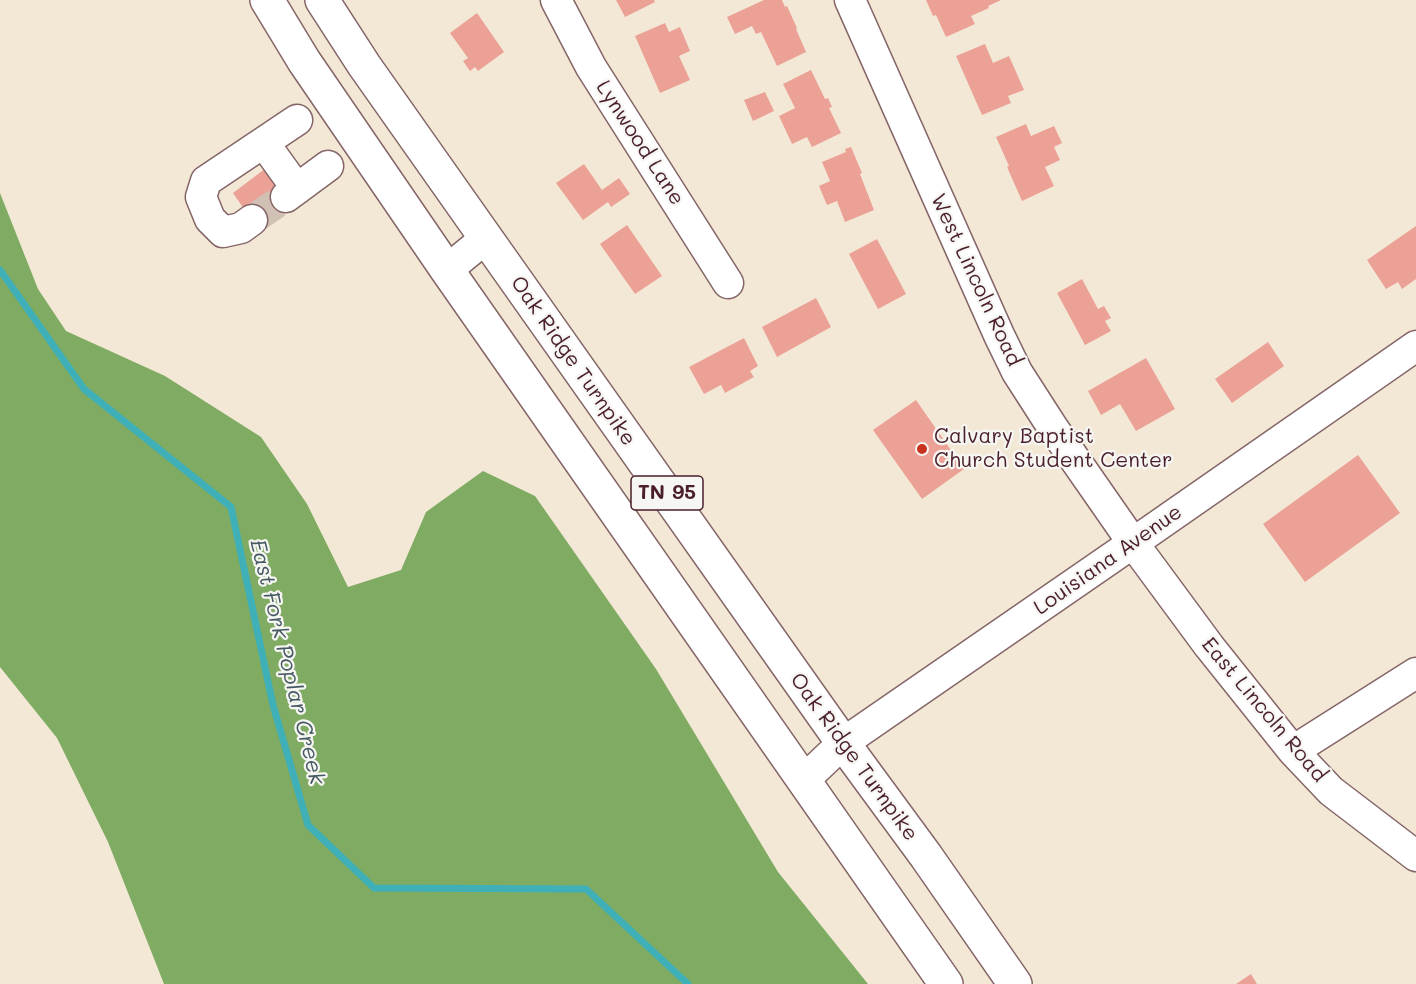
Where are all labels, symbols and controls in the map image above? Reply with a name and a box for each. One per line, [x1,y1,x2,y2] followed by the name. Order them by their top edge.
[590,76,690,210] street label: Lynwood Lane
[925,190,1027,370] street label: West Lincoln Road
[505,271,641,451] street label: Oak Ridge Turnpike
[934,424,1173,474] place label: Calvary Baptist Church Student Center
[915,442,929,456] marker: Calvary Baptist Church Student Center
[631,476,703,510] road number: TN 95
[1029,499,1187,621] street label: Louisiana Avenue
[244,537,330,787] water label: East Fork Poplar Creek
[1196,633,1332,787] street label: East Lincoln Road
[785,668,923,846] street label: Oak Ridge Turnpike

